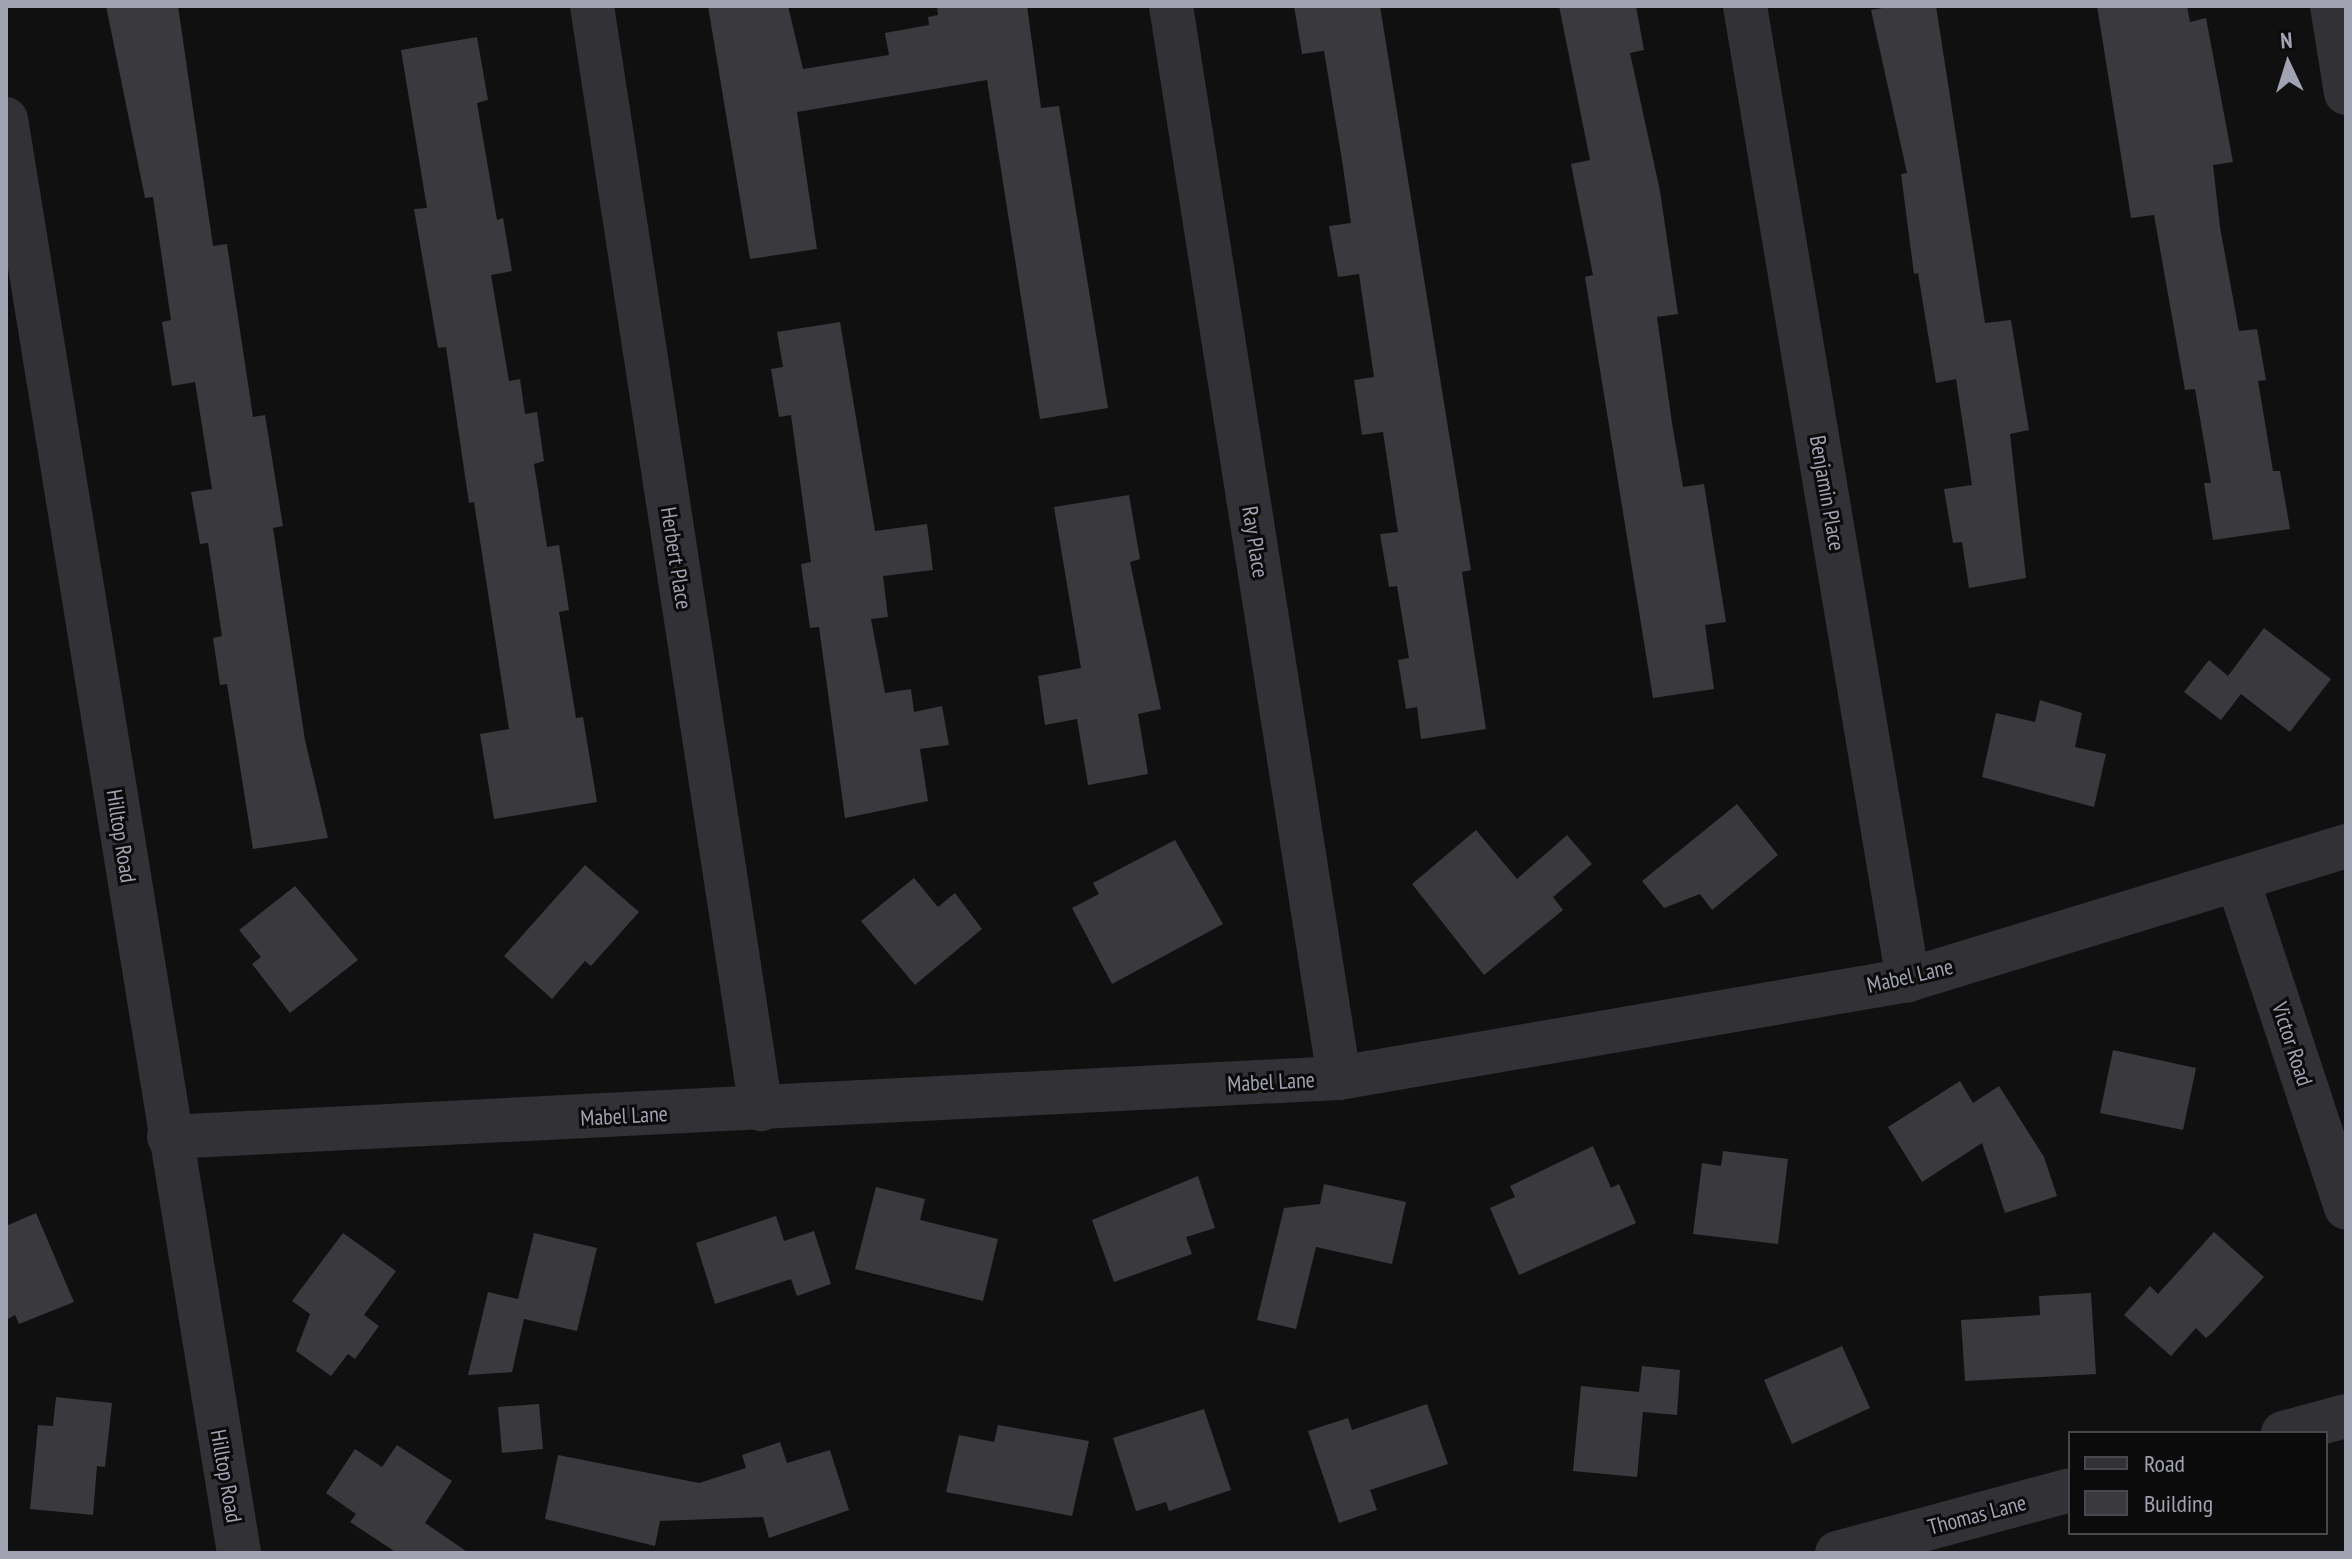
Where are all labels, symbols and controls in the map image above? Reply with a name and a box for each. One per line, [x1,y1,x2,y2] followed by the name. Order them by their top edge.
[2248,24,2328,104] north arrow
[2279,26,2293,54] text: N
[1804,433,1850,553] street label: Benjamin Place
[1236,504,1274,580] street label: Ray Place
[655,505,697,611] street label: Herbert Place
[101,788,141,884] street label: Hilltop Road
[1864,953,1956,999] street label: Mabel Lane
[2266,999,2318,1089] street label: Victor Road
[1227,1067,1315,1097] street label: Mabel Lane
[580,1101,668,1131] street label: Mabel Lane
[205,1427,247,1525] street label: Hilltop Road
[2068,1431,2328,1535] legend
[2144,1448,2185,1479] text: Road
[2144,1488,2213,1519] text: Building
[1925,1489,2029,1541] street label: Thomas Lane

